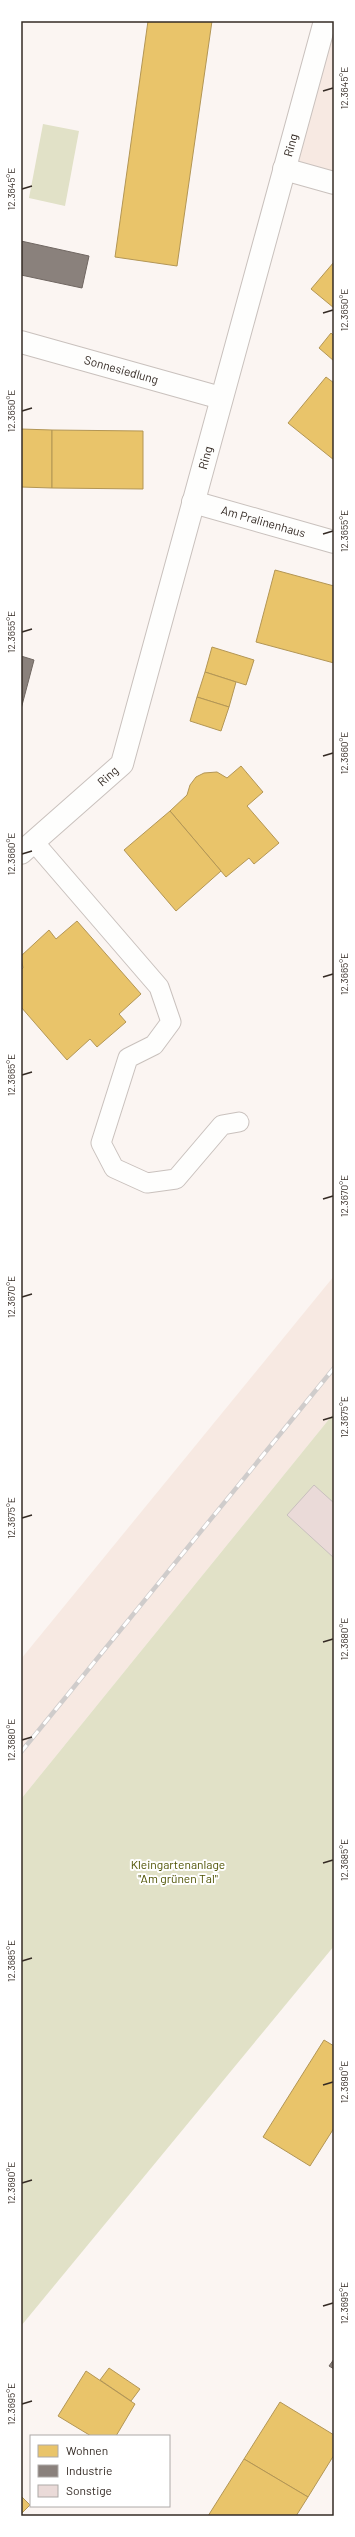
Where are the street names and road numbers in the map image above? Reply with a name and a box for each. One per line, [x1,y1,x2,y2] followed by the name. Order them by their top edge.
[280,132,300,158] street label: Ring
[83,352,160,386] street label: Sonnesiedlung
[195,444,215,471] street label: Ring
[220,502,308,540] street label: Am Pralinenhaus
[94,763,121,789] street label: Ring

